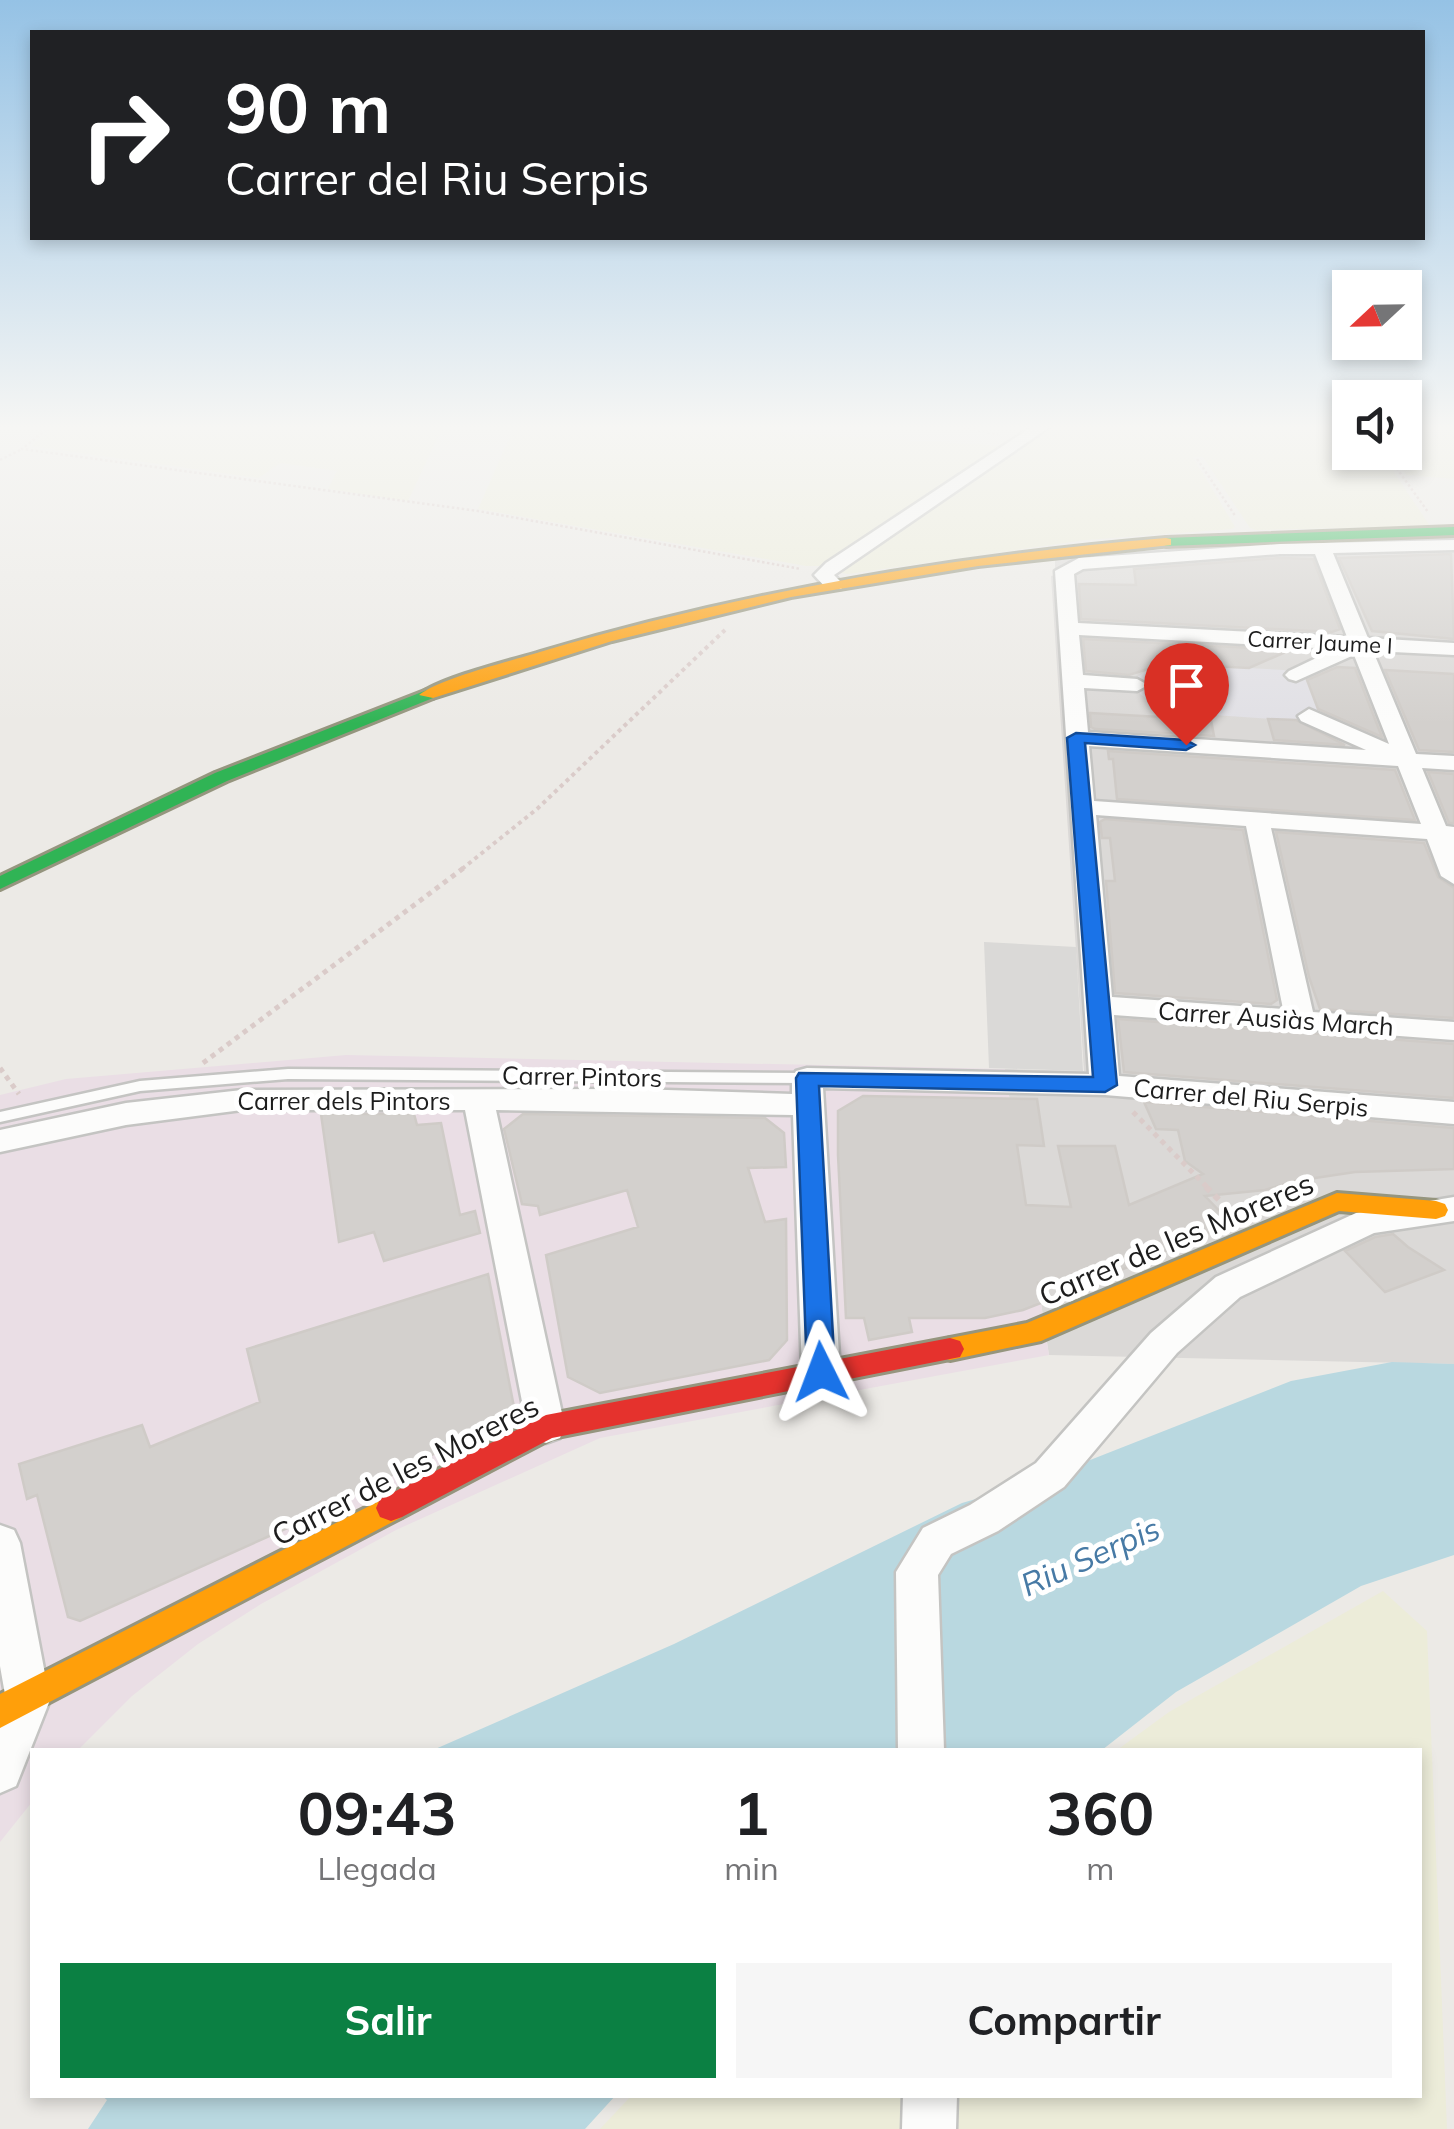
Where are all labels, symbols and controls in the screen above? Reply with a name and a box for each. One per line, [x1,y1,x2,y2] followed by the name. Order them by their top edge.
[225,63,391,151] text: 90 m
[60,70,190,200] icon: right
[225,150,649,206] text: Carrer del Riu Serpis
[1332,270,1422,360] north arrow
[1332,270,1422,470] map controls
[1332,380,1422,470] button: sound
[1247,624,1393,660] street label: Carrer Jaume I
[1144,643,1229,746] pin
[1159,658,1214,713] icon: arrive
[1157,994,1395,1042] street label: Carrer Ausiàs March
[502,1059,662,1093] street label: Carrer Pintors
[1132,1071,1370,1123] street label: Carrer del Riu Serpis
[237,1085,451,1116] street label: Carrer dels Pintors
[1033,1164,1319,1314] street label: Carrer de les Moreres
[769,1320,873,1424] position arrow
[265,1386,545,1554] street label: Carrer de les Moreres
[1014,1508,1166,1604] water label: Riu Serpis
[298,1775,457,1850] text: 09:43
[733,1775,769,1850] text: 1
[1046,1775,1154,1850] text: 360
[317,1848,437,1888] text: Llegada
[724,1848,779,1888] text: min
[1086,1848,1114,1888] text: m
[60,1963,716,2078] button: Salir
[736,1963,1392,2078] button: Compartir

